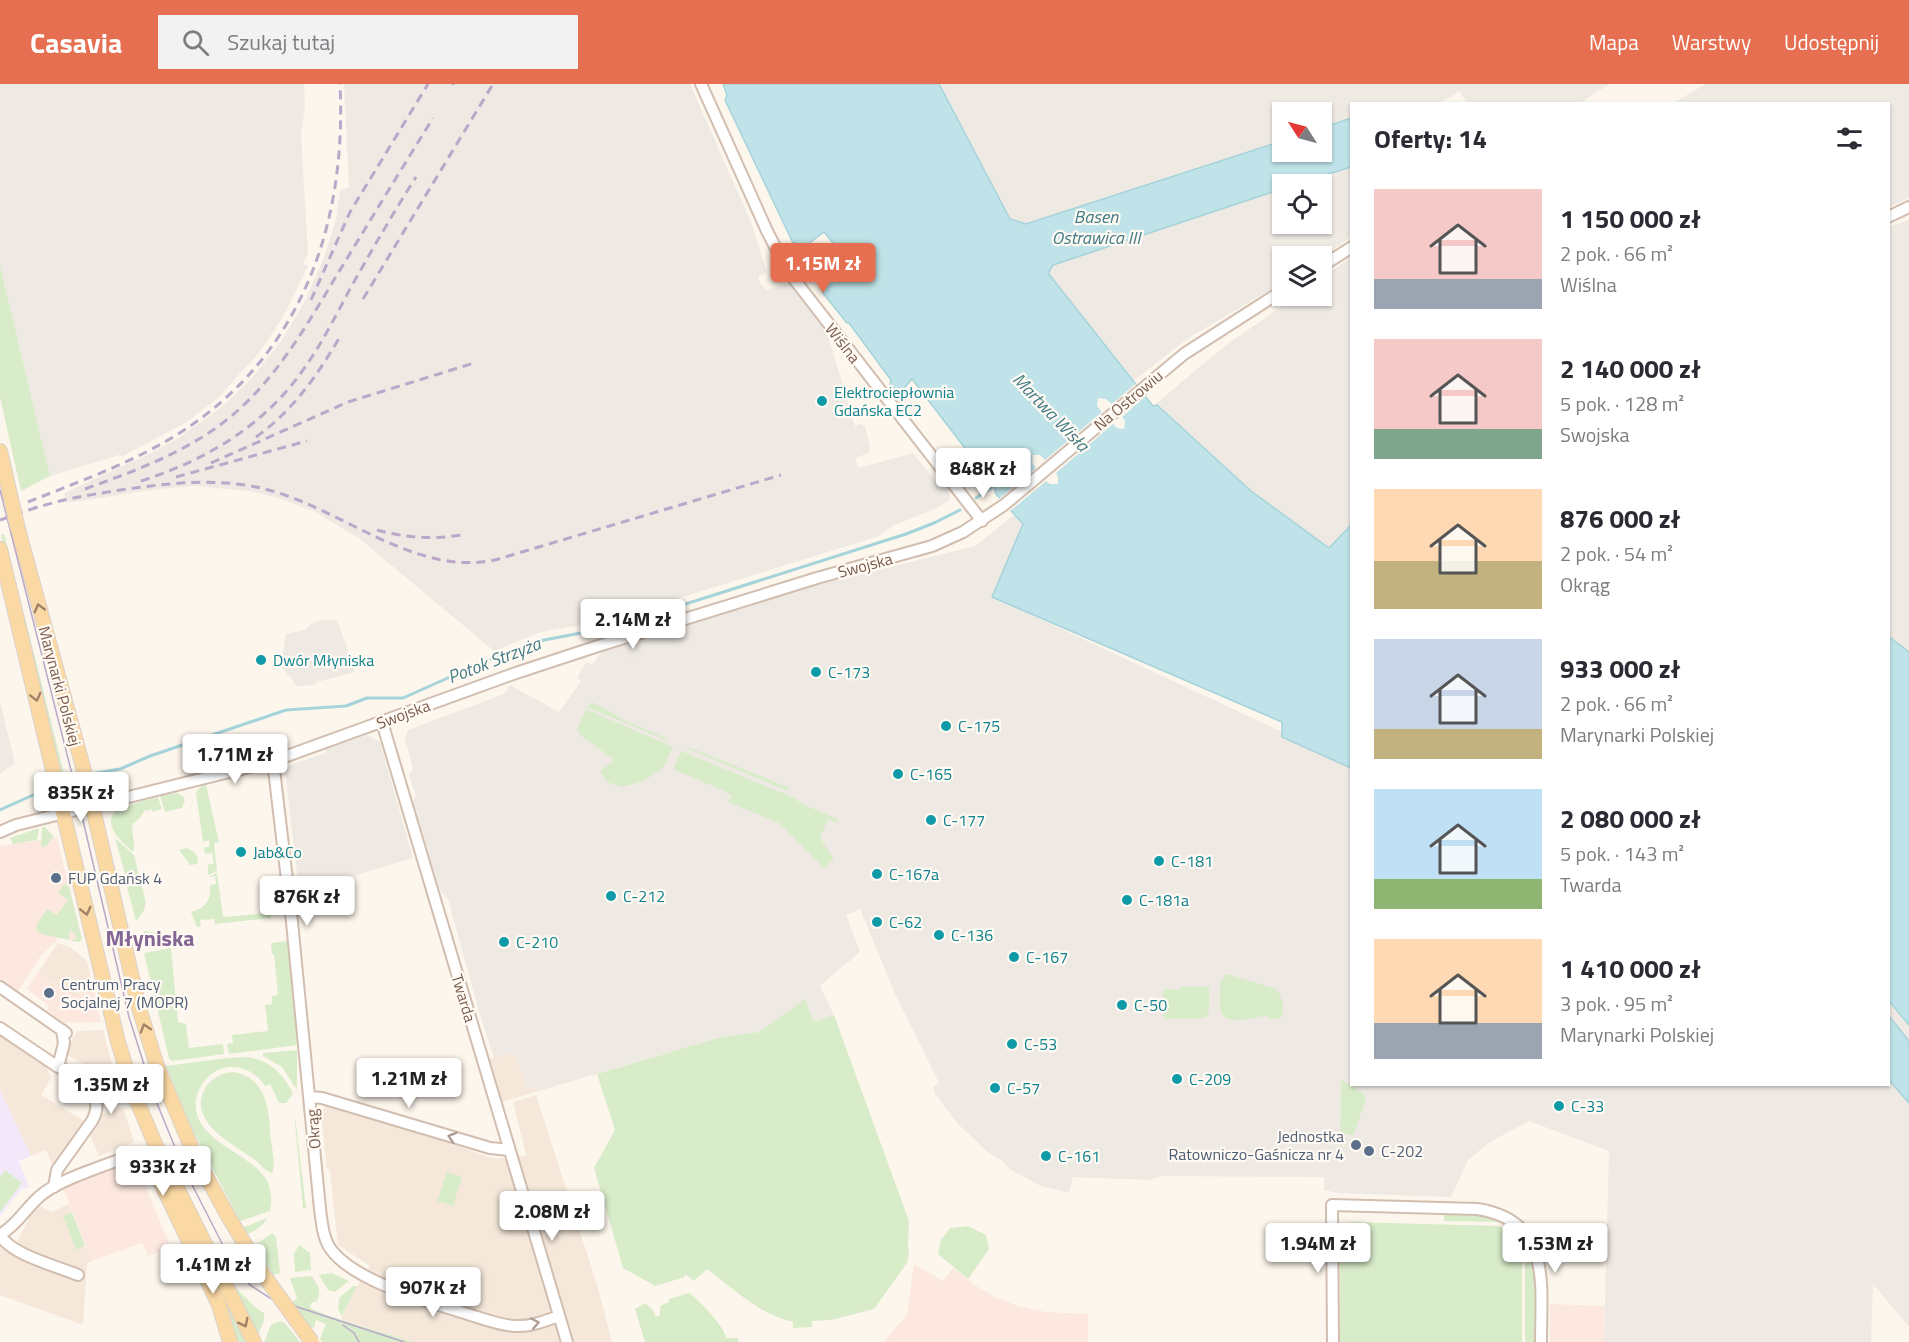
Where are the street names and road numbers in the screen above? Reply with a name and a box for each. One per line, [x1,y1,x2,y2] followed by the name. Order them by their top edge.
[820,318,866,368] street label: Wiślna
[1088,364,1168,436] street label: Na Ostrowiu
[835,546,895,584] street label: Swojska
[32,623,88,749] street label: Marynarki Polskiej
[373,693,433,735] street label: Swojska
[445,971,483,1025] street label: Twarda
[299,1108,327,1150] street label: Okrąg

